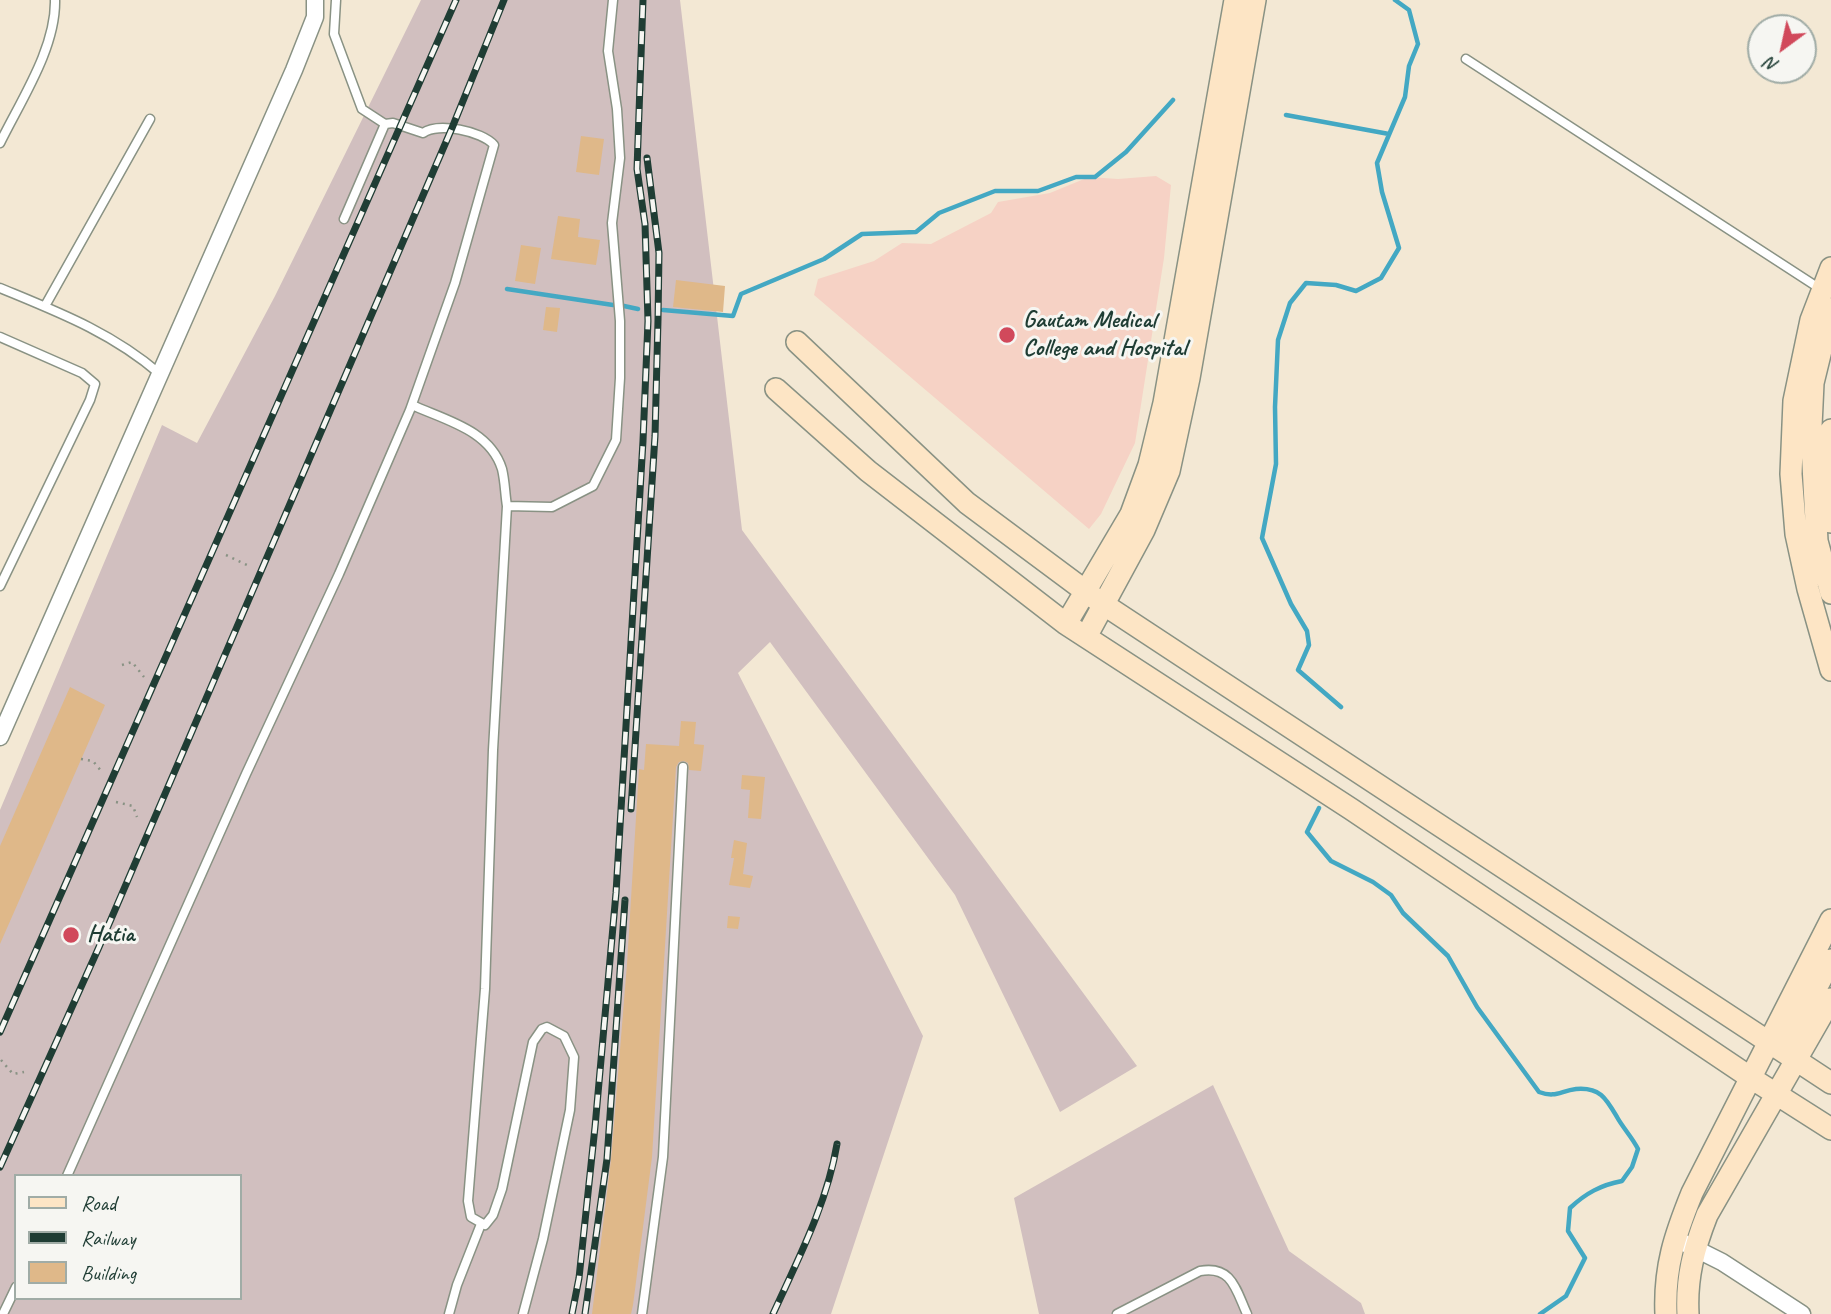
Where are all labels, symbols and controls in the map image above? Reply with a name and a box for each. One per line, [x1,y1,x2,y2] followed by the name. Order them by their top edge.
[1747,14,1817,84] north arrow
[1760,52,1783,78] text: N
[1023,307,1186,363] place label: Gautam Medical College and Hospital
[997,325,1017,345] marker: Gautam Medical College and Hospital
[87,921,134,949] place label: Hatia
[61,925,81,945] marker: Hatia
[14,1174,242,1300] legend
[81,1190,116,1216] text: Road
[81,1225,135,1251] text: Railway
[81,1260,136,1286] text: Building

